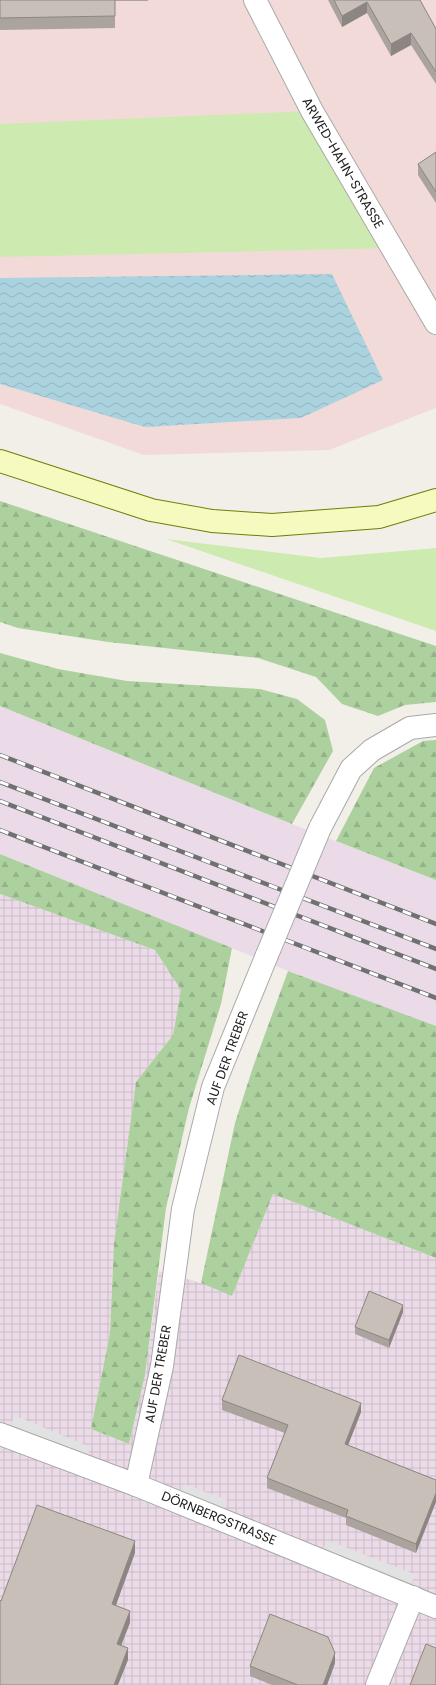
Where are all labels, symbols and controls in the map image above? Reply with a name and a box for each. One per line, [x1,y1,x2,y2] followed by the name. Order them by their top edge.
[298,94,388,232] street label: ARWED-HAHN-STRASSE
[201,1008,253,1108] street label: AUF DER TREBER
[140,1324,176,1424] street label: AUF DER TREBER
[159,1486,279,1550] street label: DÖRNBERGSTRASSE

